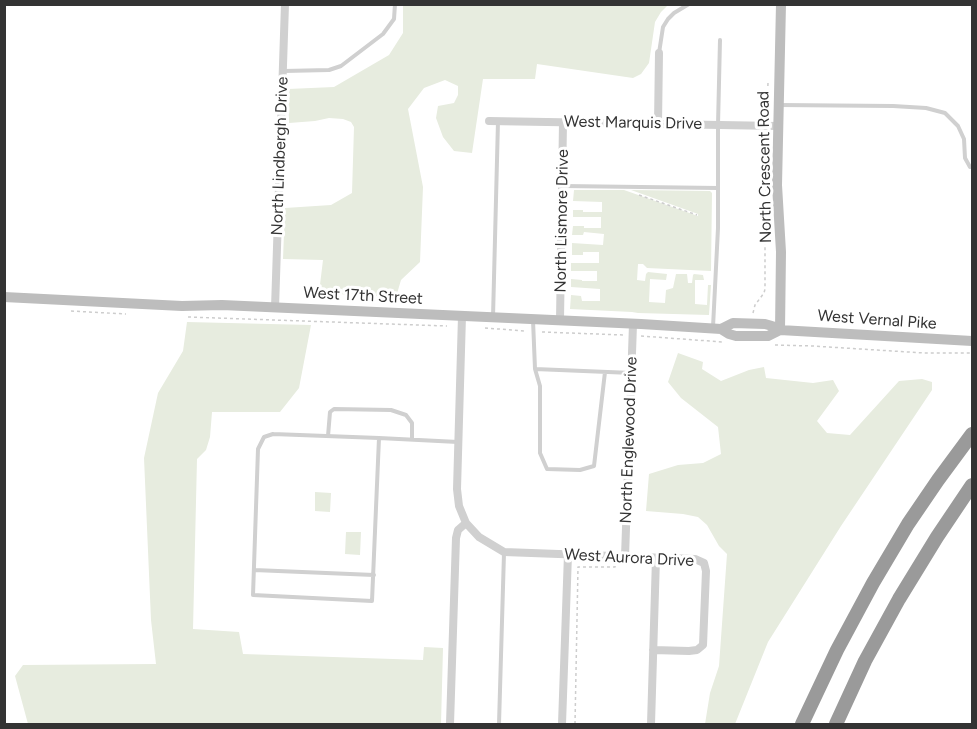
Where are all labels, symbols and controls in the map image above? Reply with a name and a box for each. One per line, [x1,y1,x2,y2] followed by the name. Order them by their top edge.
[268,76,292,236] street label: North Lindbergh Drive
[754,91,776,243] street label: North Crescent Road
[564,112,702,134] street label: West Marquis Drive
[551,149,573,293] street label: North Lismore Drive
[303,283,423,309] street label: West 17th Street
[817,306,937,334] street label: West Vernal Pike
[616,356,642,524] street label: North Englewood Drive
[564,545,694,571] street label: West Aurora Drive

